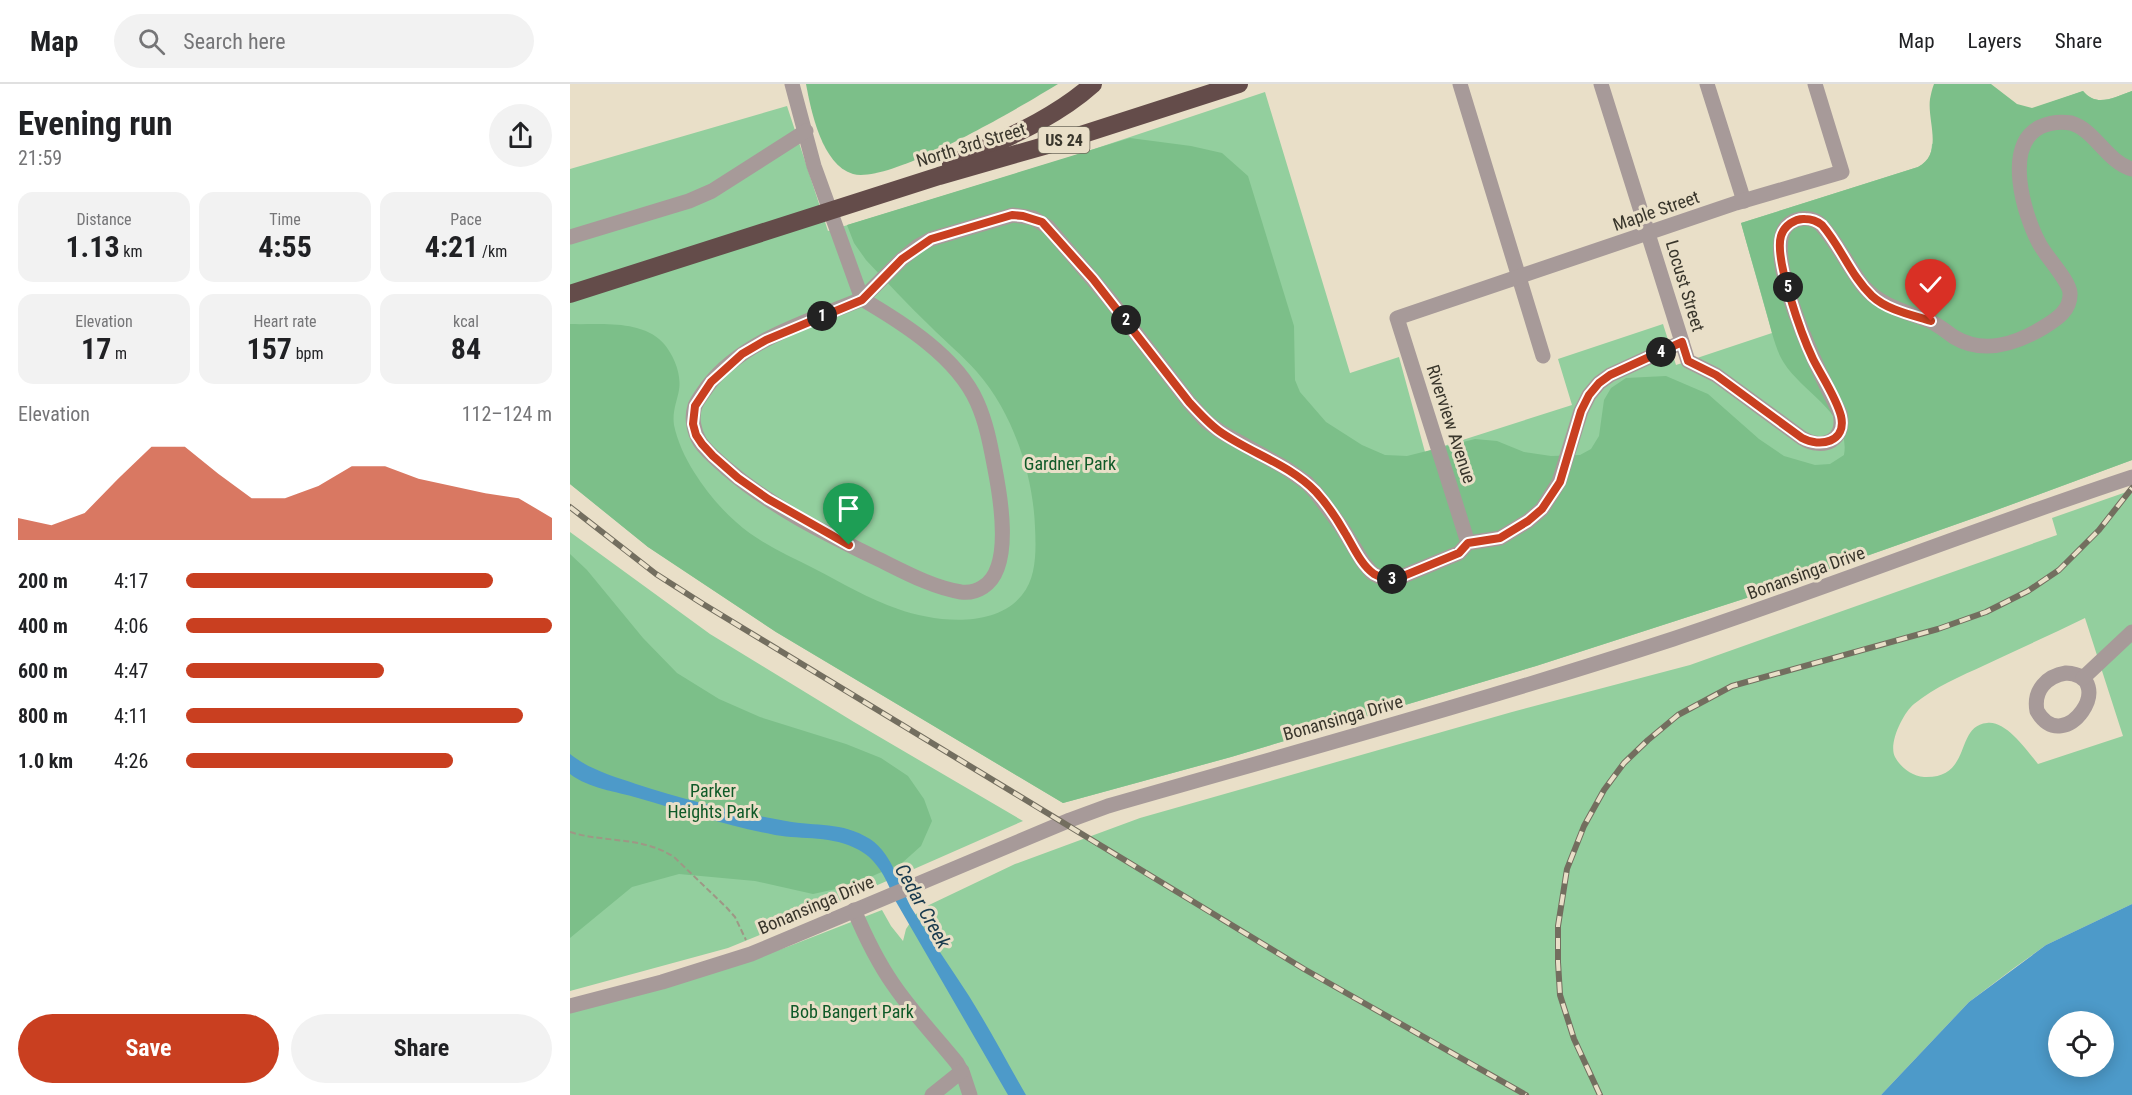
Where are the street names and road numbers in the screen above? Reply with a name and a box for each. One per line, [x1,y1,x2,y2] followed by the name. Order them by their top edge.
[913,118,1028,171] street label: North 3rd Street
[1038,127,1090,153] road number: US 24
[1610,186,1702,235] street label: Maple Street
[1662,238,1709,334] street label: Locust Street
[1422,362,1481,486] street label: Riverview Avenue
[1744,542,1867,604] street label: Bonansinga Drive
[1281,690,1405,745] street label: Bonansinga Drive
[755,871,877,938] street label: Bonansinga Drive

